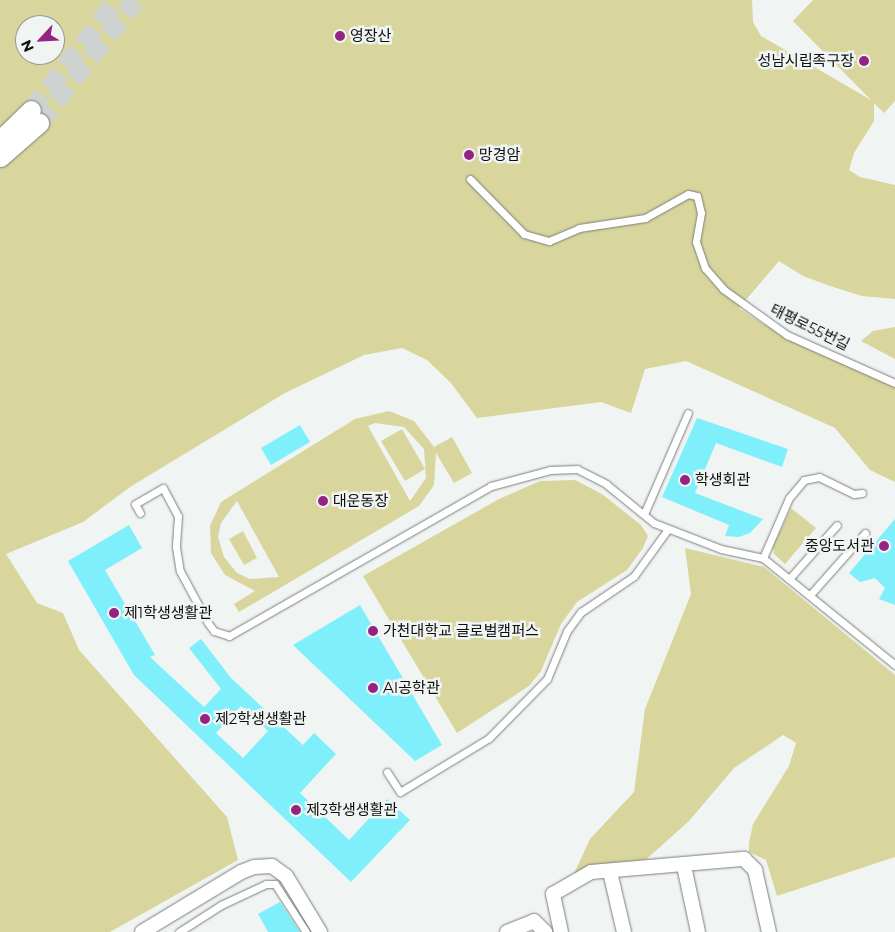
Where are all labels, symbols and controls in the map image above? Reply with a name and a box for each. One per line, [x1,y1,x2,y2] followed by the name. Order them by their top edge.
[15,15,65,65] north arrow
[350,27,391,45] place label: 영장산
[334,30,346,42] marker: 영장산
[17,37,38,55] text: N
[757,52,854,70] place label: 성남시립족구장
[858,55,870,67] marker: 성남시립족구장
[479,146,520,164] place label: 망경암
[463,149,475,161] marker: 망경암
[767,300,853,354] street label: 태평로55번길
[695,471,750,489] place label: 학생회관
[679,474,691,486] marker: 학생회관
[333,492,388,510] place label: 대운동장
[317,495,329,507] marker: 대운동장
[805,537,874,555] place label: 중앙도서관
[878,540,890,552] marker: 중앙도서관
[124,604,212,622] place label: 제1학생생활관
[108,607,120,619] marker: 제1학생생활관
[383,622,539,640] place label: 가천대학교 글로벌캠퍼스
[367,625,379,637] marker: 가천대학교 글로벌캠퍼스
[383,679,440,697] place label: AI공학관
[367,682,379,694] marker: AI공학관
[215,710,306,728] place label: 제2학생생활관
[199,713,211,725] marker: 제2학생생활관
[306,801,397,819] place label: 제3학생생활관
[290,804,302,816] marker: 제3학생생활관

